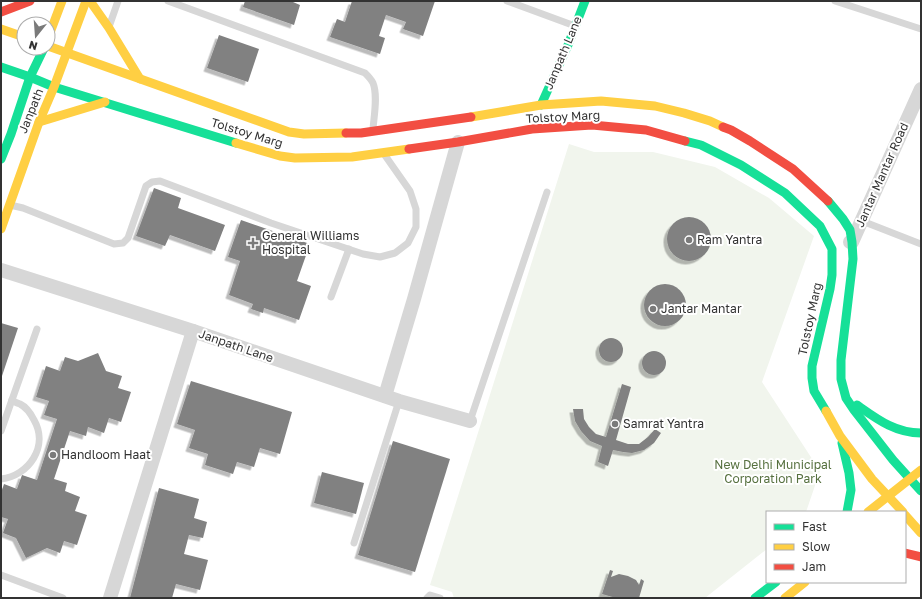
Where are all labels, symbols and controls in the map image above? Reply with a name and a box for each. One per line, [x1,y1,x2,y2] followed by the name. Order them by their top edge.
[540,14,585,92] street label: Janpath Lane
[16,16,56,56] north arrow
[27,39,39,53] text: N
[15,86,46,135] street label: Janpath
[525,107,600,126] street label: Tolstoy Marg
[209,114,285,151] street label: Tolstoy Marg
[852,120,911,229] street label: Jantar Mantar Road
[262,228,359,257] place label: General Williams Hospital
[697,232,762,247] place label: Ram Yantra
[684,235,694,245] marker: Ram Yantra
[247,237,259,249] marker: General Williams Hospital
[794,281,825,357] street label: Tolstoy Marg
[661,301,742,316] place label: Jantar Mantar
[648,304,658,314] marker: Jantar Mantar
[197,326,276,365] street label: Janpath Lane
[623,416,704,431] place label: Samrat Yantra
[610,419,620,429] marker: Samrat Yantra
[61,447,151,462] place label: Handloom Haat
[48,450,58,460] marker: Handloom Haat
[714,457,832,486] park label: New Delhi Municipal Corporation Park
[766,511,906,583] legend
[802,519,827,534] text: Fast
[802,539,830,554] text: Slow
[802,559,826,574] text: Jam

